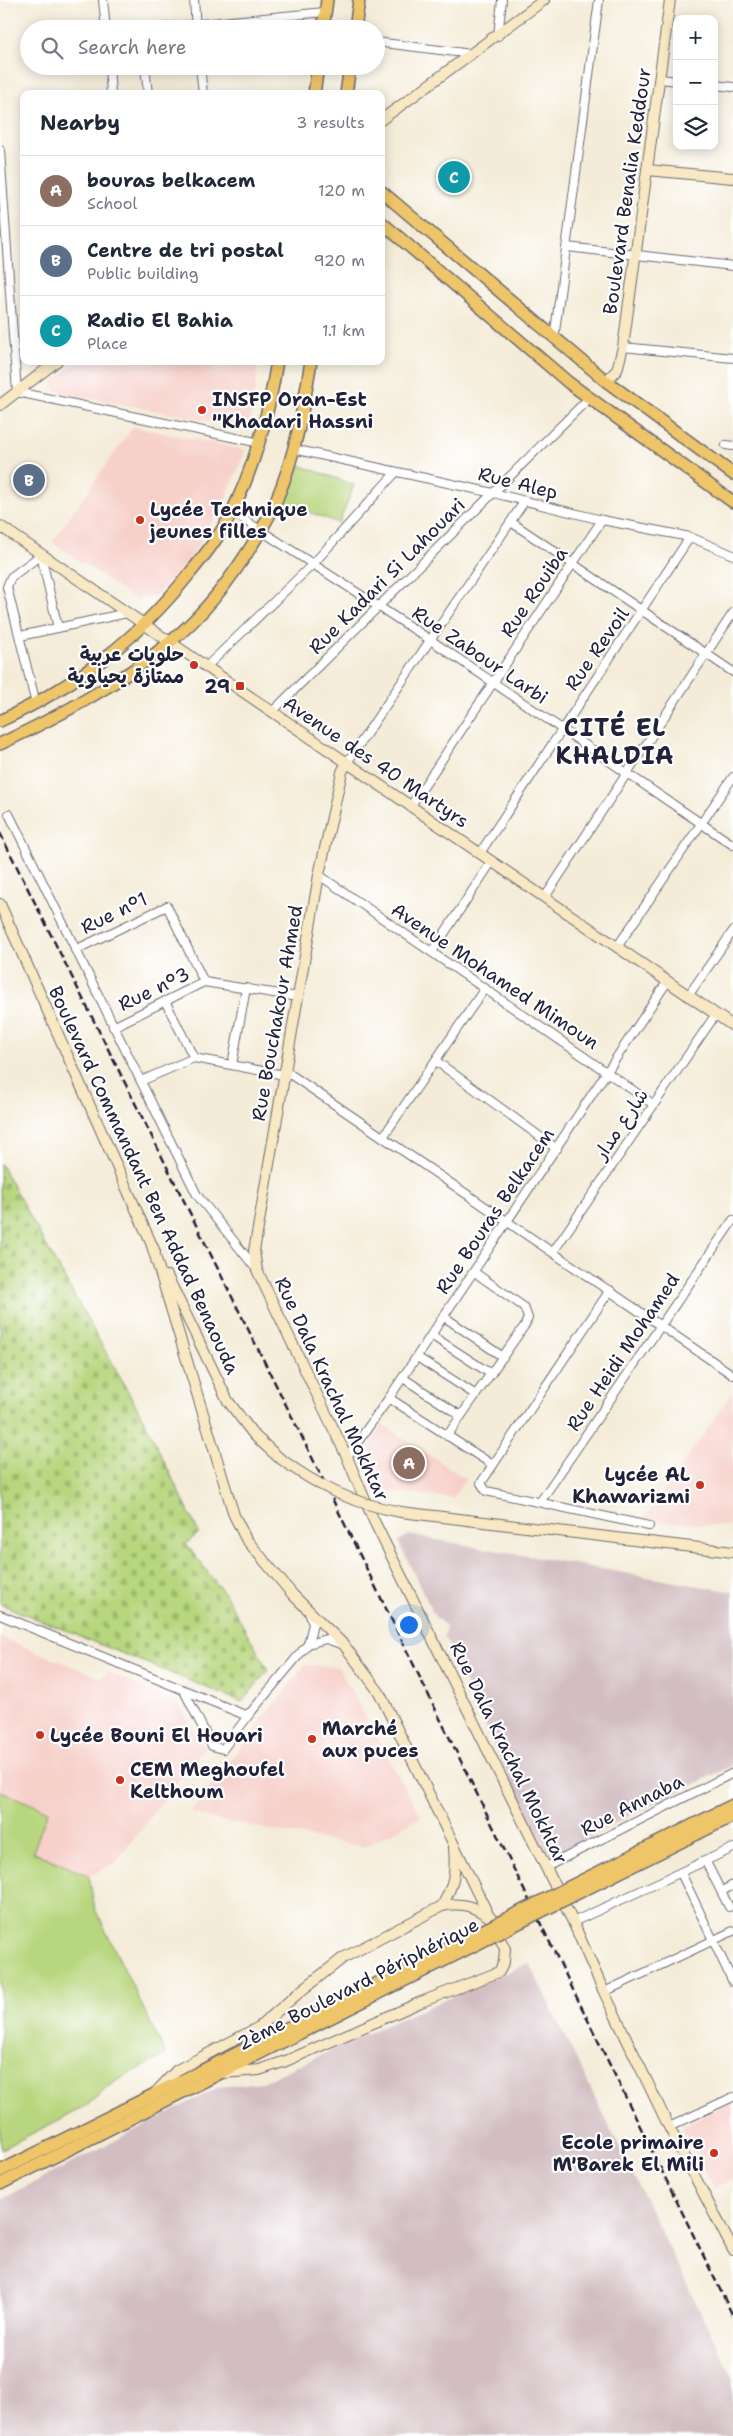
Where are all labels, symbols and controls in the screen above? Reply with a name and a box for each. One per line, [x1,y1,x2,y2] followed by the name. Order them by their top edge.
[673,15,718,150] map controls
[673,15,718,60] button: +
[20,20,385,75] search box
[38,34,66,62] icon: search
[78,35,187,60] text: Search here
[673,60,718,105] button: −
[597,66,657,316] street label: Boulevard Benalia Keddour
[673,105,718,150] button: layers
[40,109,120,137] text: Nearby
[296,112,365,133] text: 3 results
[438,158,470,196] pin: C
[87,168,255,193] text: bouras belkacem
[50,180,62,201] text: A
[318,180,365,201] text: 120 m
[87,193,137,214] text: School
[87,238,284,263] text: Centre de tri postal
[51,250,61,271] text: B
[313,250,365,271] text: 920 m
[87,263,199,284] text: Public building
[87,308,233,333] text: Radio El Bahia
[51,320,61,341] text: C
[322,320,365,341] text: 1.1 km
[87,333,128,354] text: Place
[212,387,373,434] place label: INSFP Oran-Est "Khadari Hassni
[196,404,208,416] marker: INSFP Oran-Est "Khadari Hassni
[13,461,45,499] pin: B
[475,461,561,505] street label: Rue Alep
[303,492,471,660] street label: Rue Kadari Si Lahouari
[149,497,308,544] place label: Lycée Technique jeunes filles
[134,514,146,526] marker: Lycée Technique jeunes filles
[495,542,573,642] street label: Rue Rouiba
[407,600,553,710] street label: Rue Zabour Larbi
[559,602,635,696] street label: Rue Revoil
[68,642,184,689] place label: حلويات عربية ممتازة يحياوية
[188,659,200,671] marker: حلويات عربية ممتازة يحياوية
[204,674,230,699] place label: 29
[234,680,246,692] marker: 29
[278,690,474,834] street label: Avenue des 40 Martyrs
[556,710,674,772] district label: CITÉ EL KHALDIA
[77,886,151,940] street label: Rue n°1
[386,897,604,1055] street label: Avenue Mohamed Mimoun
[246,903,308,1123] street label: Rue Bouchakour Ahmed
[114,961,194,1017] street label: Rue n°3
[43,982,245,1378] street label: Boulevard Commandant Ben Addad Benaouda
[587,1084,655,1167] street label: شارع مدار
[430,1123,560,1299] street label: Rue Bouras Belkacem
[561,1268,685,1436] street label: Rue Heidi Mohamed
[269,1273,395,1505] street label: Rue Dala Krachal Mokhtar
[393,1444,425,1482] pin: A
[572,1462,690,1509] place label: Lycée AL Khawarizmi
[694,1479,706,1491] marker: Lycée AL Khawarizmi
[396,1612,422,1638] your location
[444,1638,574,1868] street label: Rue Dala Krachal Mokhtar
[322,1716,419,1763] place label: Marché aux puces
[50,1723,263,1748] place label: Lycée Bouni El Houari
[34,1729,46,1741] marker: Lycée Bouni El Houari
[306,1733,318,1745] marker: Marché aux puces
[130,1757,285,1804] place label: CEM Meghoufel Kelthoum
[576,1768,688,1842] street label: Rue Annaba
[114,1774,126,1786] marker: CEM Meghoufel Kelthoum
[233,1912,483,2056] street label: 2ème Boulevard Périphérique
[553,2130,704,2177] place label: Ecole primaire M'Barek El Mili
[708,2147,720,2159] marker: Ecole primaire M'Barek El Mili

